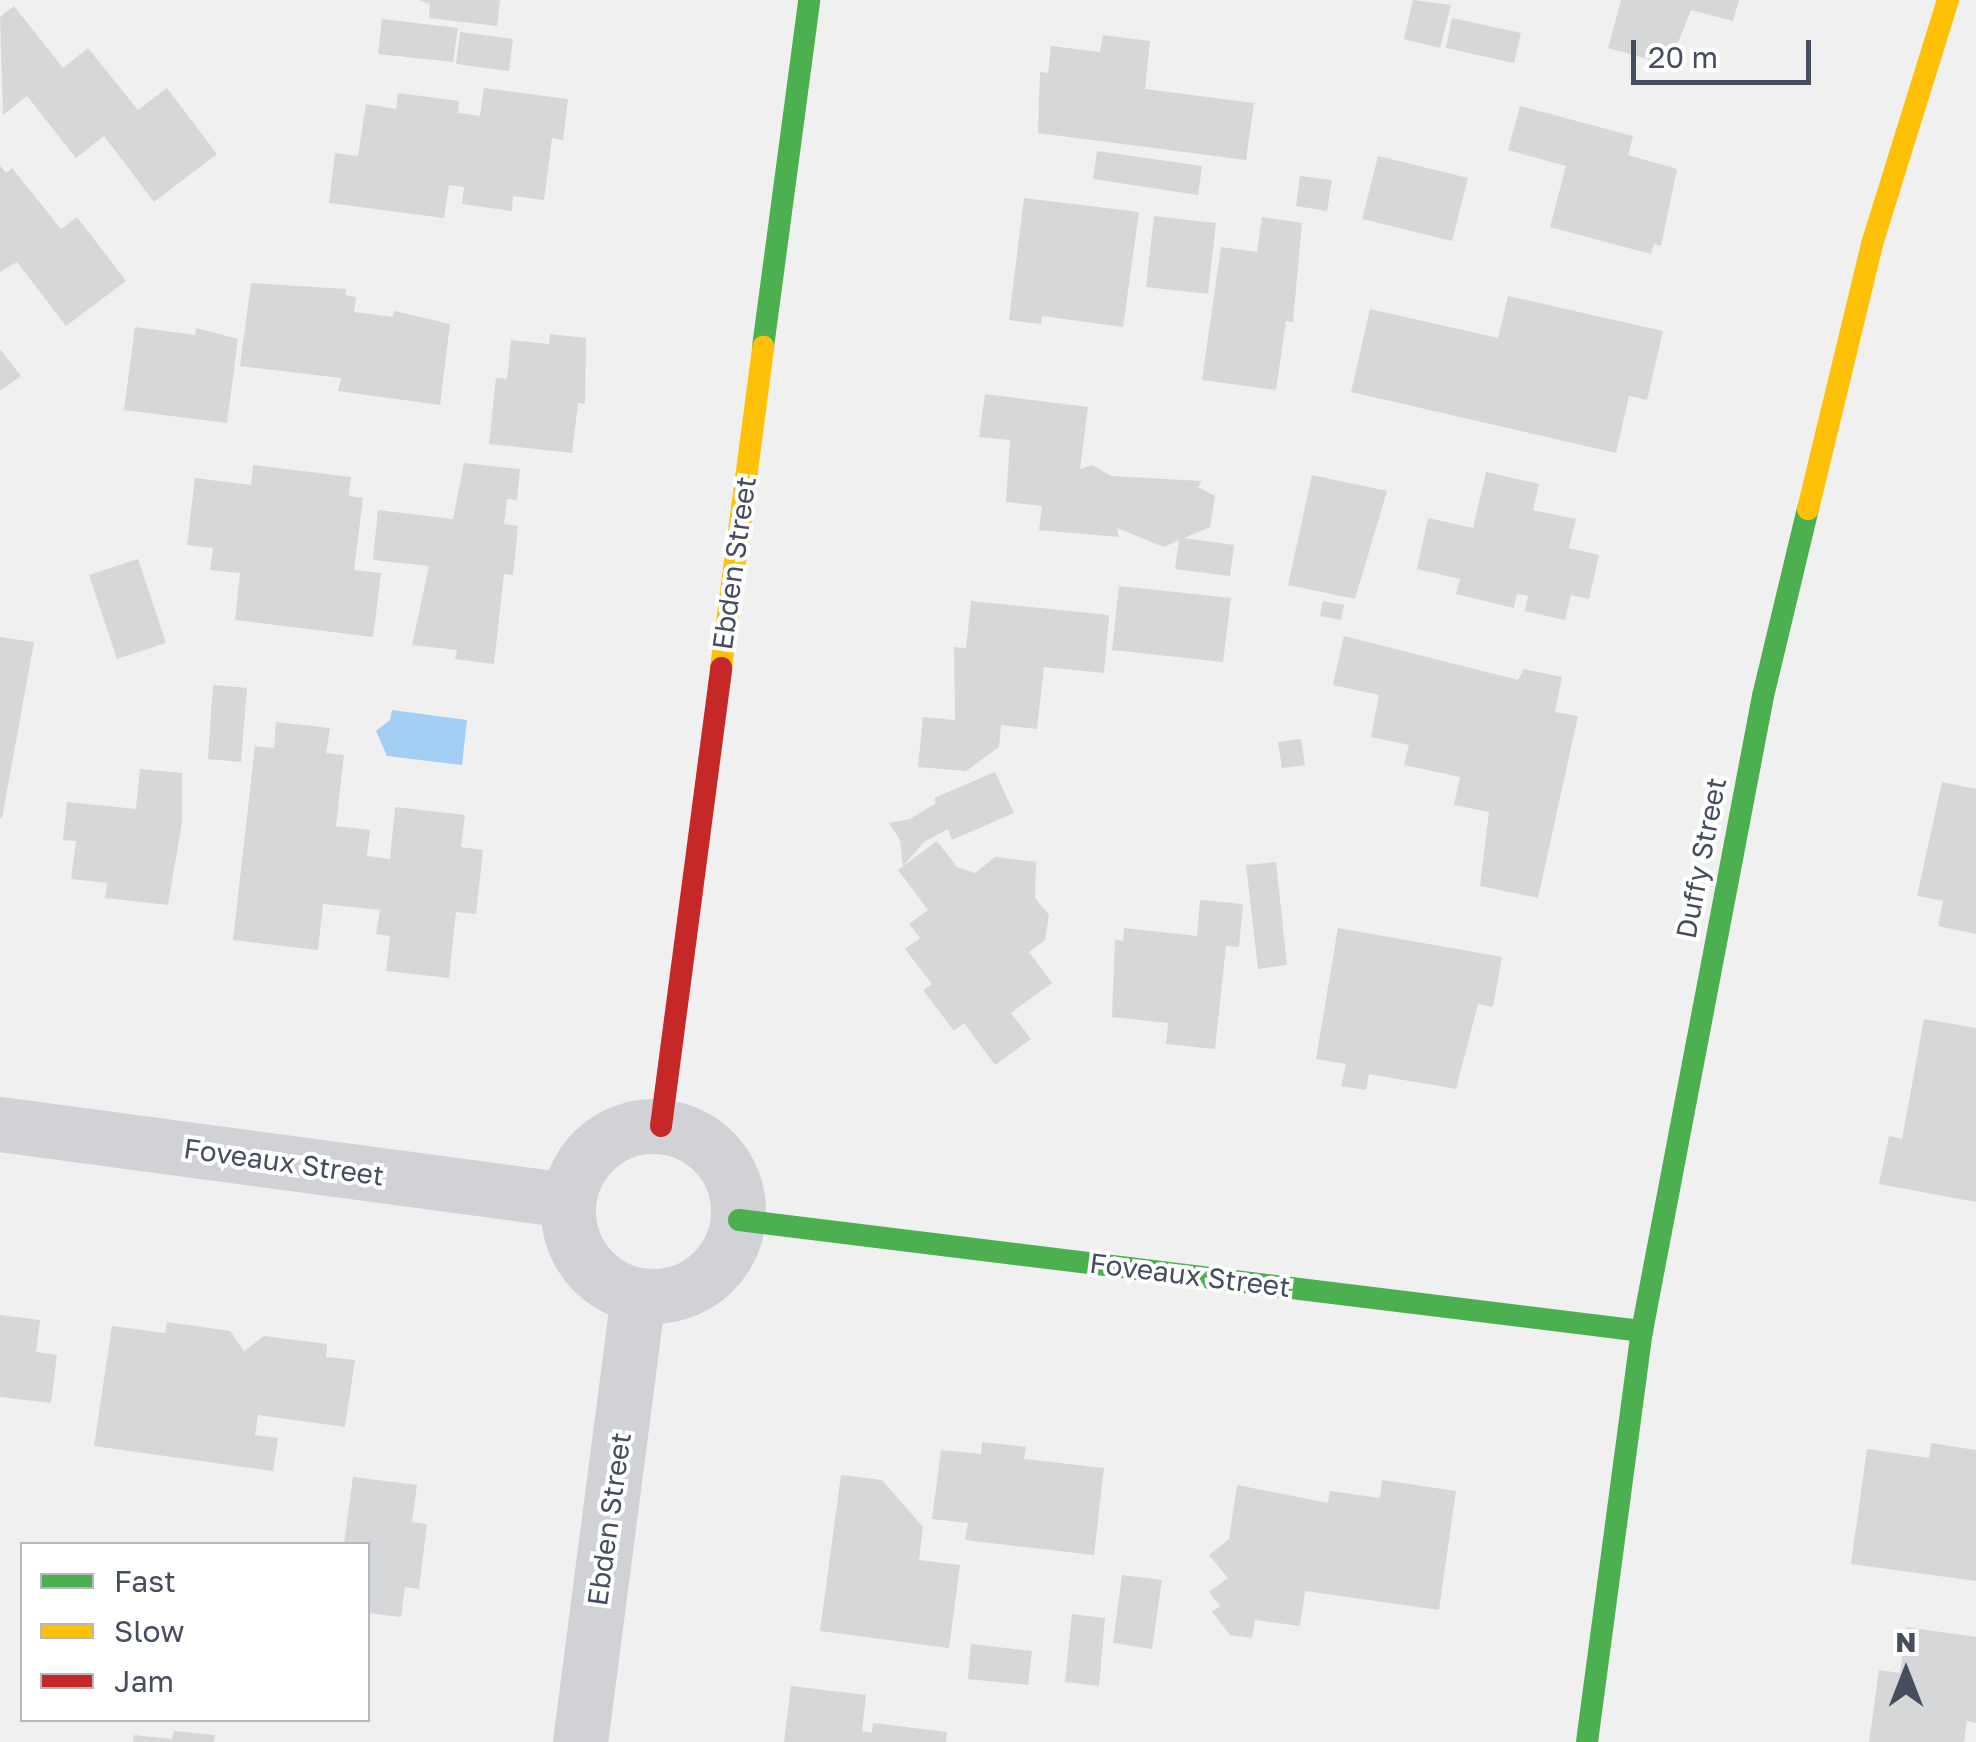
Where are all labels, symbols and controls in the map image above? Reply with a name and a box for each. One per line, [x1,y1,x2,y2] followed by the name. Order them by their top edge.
[1636,20,1816,82] scale bar
[1648,39,1718,75] text: 20 m
[705,474,763,652] street label: Ebden Street
[1669,775,1733,941] street label: Duffy Street
[182,1131,386,1193] street label: Foveaux Street
[1088,1246,1292,1304] street label: Foveaux Street
[580,1430,638,1608] street label: Ebden Street
[20,1542,370,1722] legend
[114,1563,176,1599] text: Fast
[114,1613,185,1649] text: Slow
[1856,1622,1956,1722] north arrow
[1895,1625,1917,1658] text: N
[114,1663,174,1699] text: Jam

